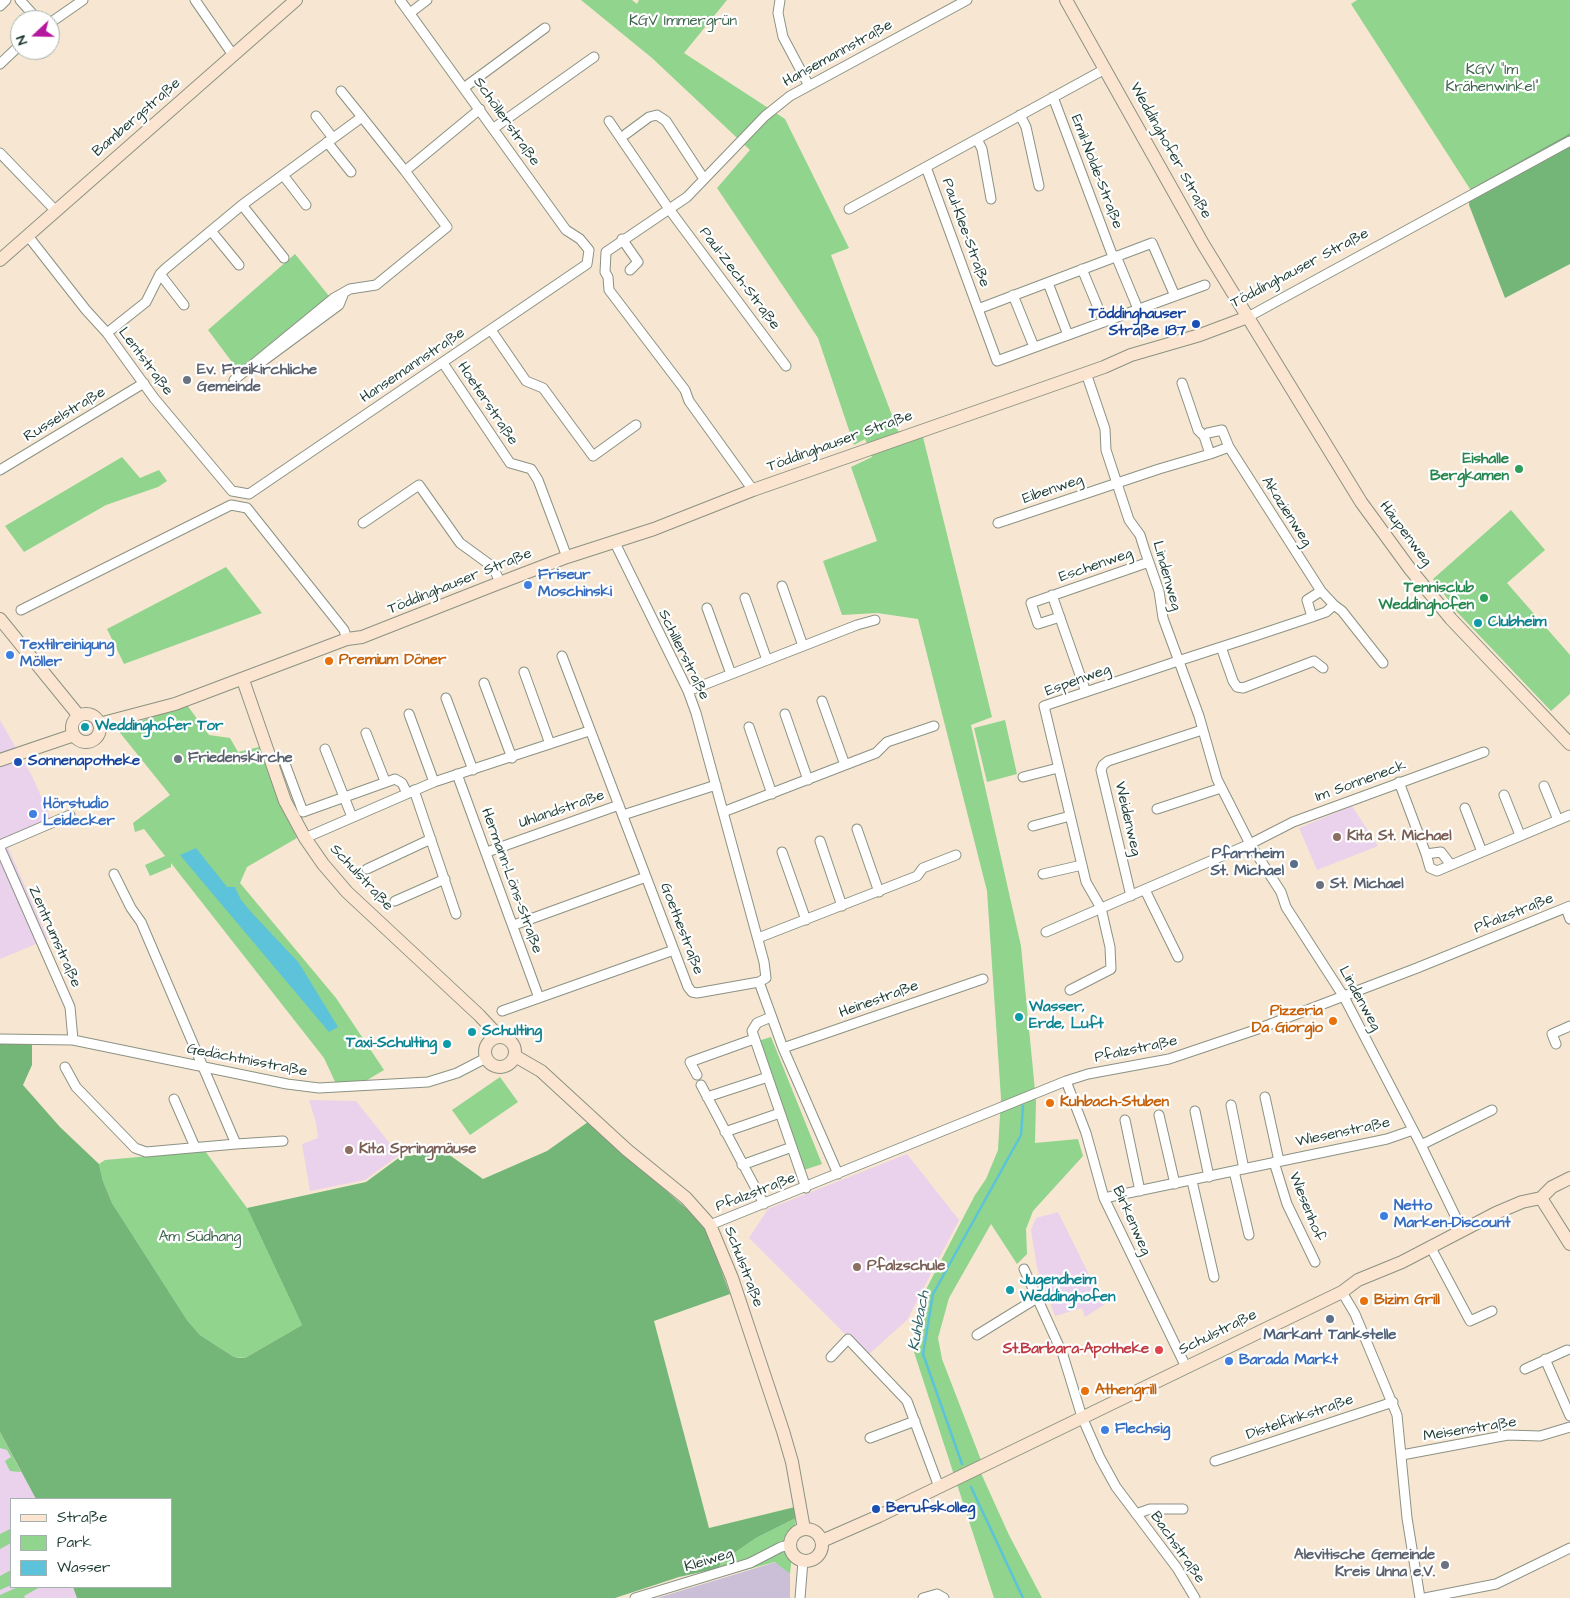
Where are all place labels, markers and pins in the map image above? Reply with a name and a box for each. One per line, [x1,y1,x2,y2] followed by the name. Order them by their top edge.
[1089,306,1186,341] place label: Töddinghauser Straße 187
[1190,318,1202,330] marker: Töddinghauser Straße 187
[197,362,317,397] place label: Ev. Freikirchliche Gemeinde
[181,374,193,386] marker: Ev. Freikirchliche Gemeinde
[1430,451,1509,486] place label: Eishalle Bergkamen
[1513,463,1525,475] marker: Eishalle Bergkamen
[538,567,612,602] place label: Friseur Moschinski
[522,579,534,591] marker: Friseur Moschinski
[1379,580,1474,615] place label: Tennisclub Weddinghofen
[1478,592,1490,604] marker: Tennisclub Weddinghofen
[1488,614,1547,632] place label: Clubheim
[1472,617,1484,629] marker: Clubheim
[20,637,114,672] place label: Textilreinigung Möller
[4,649,16,661] marker: Textilreinigung Möller
[339,652,446,670] place label: Premium Döner
[323,655,335,667] marker: Premium Döner
[95,718,223,736] place label: Weddinghofer Tor
[79,721,91,733] marker: Weddinghofer Tor
[188,750,293,768] place label: Friedenskirche
[28,753,140,771] place label: Sonnenapotheke
[172,753,184,765] marker: Friedenskirche
[12,756,24,768] marker: Sonnenapotheke
[43,796,115,831] place label: Hörstudio Leidecker
[27,808,39,820] marker: Hörstudio Leidecker
[1347,828,1452,846] place label: Kita St. Michael
[1331,831,1343,843] marker: Kita St. Michael
[1210,846,1284,881] place label: Pfarrheim St. Michael
[1288,858,1300,870] marker: Pfarrheim St. Michael
[1330,876,1404,894] place label: St. Michael
[1314,879,1326,891] marker: St. Michael
[1029,999,1104,1034] place label: Wasser, Erde, Luft
[1252,1003,1323,1038] place label: Pizzeria Da Giorgio
[1013,1011,1025,1023] marker: Wasser, Erde, Luft
[1327,1015,1339,1027] marker: Pizzeria Da Giorgio
[482,1023,542,1041] place label: Schulting
[466,1026,478,1038] marker: Schulting
[346,1035,437,1053] place label: Taxi-Schulting
[441,1038,453,1050] marker: Taxi-Schulting
[1060,1094,1169,1112] place label: Kuhbach-Stuben
[1044,1097,1056,1109] marker: Kuhbach-Stuben
[359,1141,476,1159] place label: Kita Springmäuse
[343,1144,355,1156] marker: Kita Springmäuse
[1394,1198,1510,1233] place label: Netto Marken-Discount
[1378,1210,1390,1222] marker: Netto Marken-Discount
[867,1258,945,1276] place label: Pfalzschule
[851,1261,863,1273] marker: Pfalzschule
[1020,1272,1115,1307] place label: Jugendheim Weddinghofen
[1004,1284,1016,1296] marker: Jugendheim Weddinghofen
[1374,1292,1440,1310] place label: Bizim Grill
[1358,1295,1370,1307] marker: Bizim Grill
[1324,1313,1336,1325] marker: Markant Tankstelle
[1264,1327,1396,1345] place label: Markant Tankstelle
[1003,1341,1149,1359] place label: St.Barbara-Apotheke
[1153,1344,1165,1356] marker: St.Barbara-Apotheke
[1239,1352,1338,1370] place label: Barada Markt
[1223,1355,1235,1367] marker: Barada Markt
[1095,1382,1157,1400] place label: Athengrill
[1079,1385,1091,1397] marker: Athengrill
[1115,1421,1170,1439] place label: Flechsig
[1099,1424,1111,1436] marker: Flechsig
[886,1500,975,1518] place label: Berufskolleg
[870,1503,882,1515] marker: Berufskolleg
[1294,1547,1435,1582] place label: Alevitische Gemeinde Kreis Unna e.V.
[1439,1559,1451,1571] marker: Alevitische Gemeinde Kreis Unna e.V.

